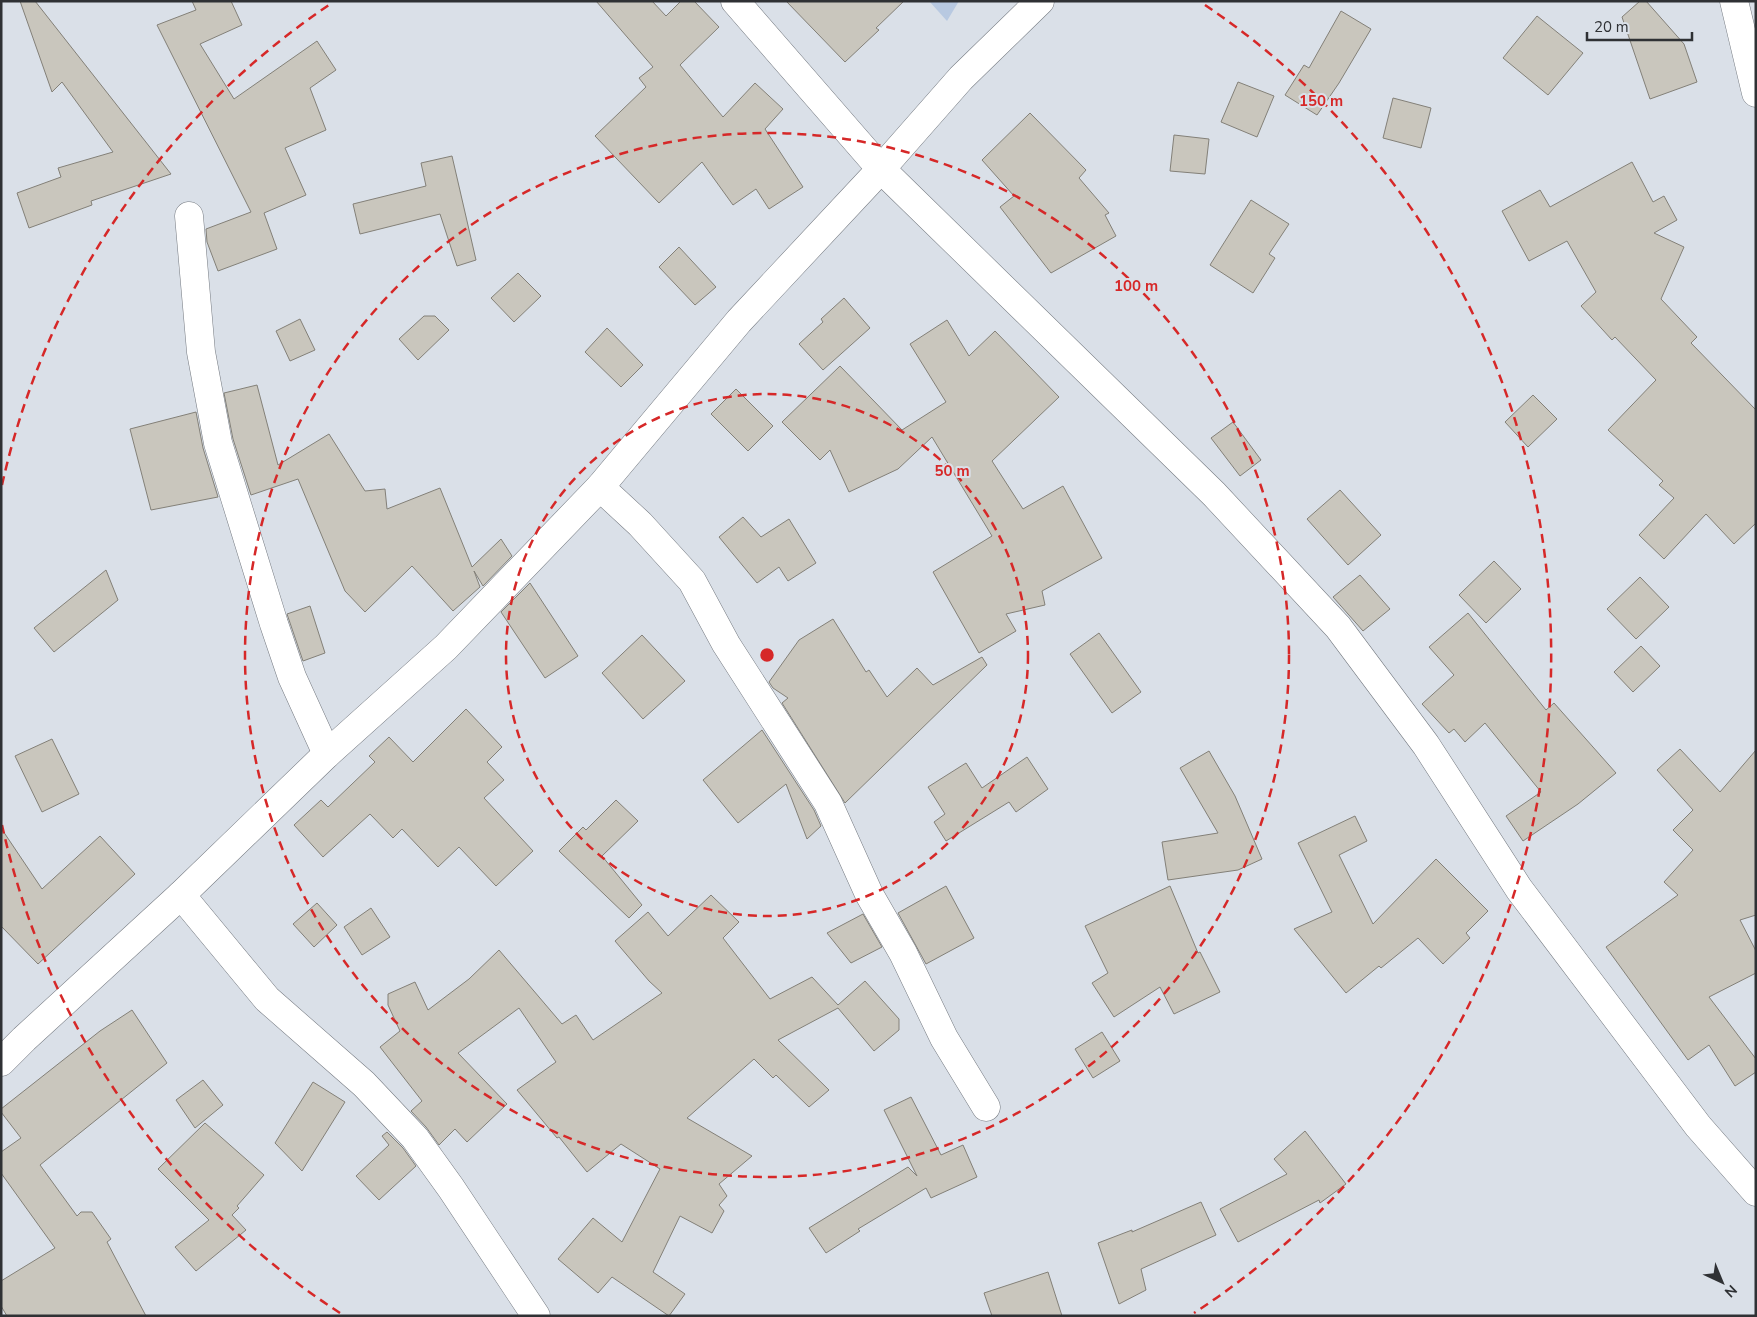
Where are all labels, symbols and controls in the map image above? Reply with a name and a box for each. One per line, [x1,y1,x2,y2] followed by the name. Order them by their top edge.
[1587,10,1692,42] scale bar
[1594,17,1629,37] text: 20 m
[1299,91,1343,111] text: 150 m
[1114,276,1158,296] text: 100 m
[934,461,970,481] text: 50 m
[758,646,776,664] centre of rings
[1697,1257,1747,1307] north arrow
[1720,1281,1741,1301] text: N

